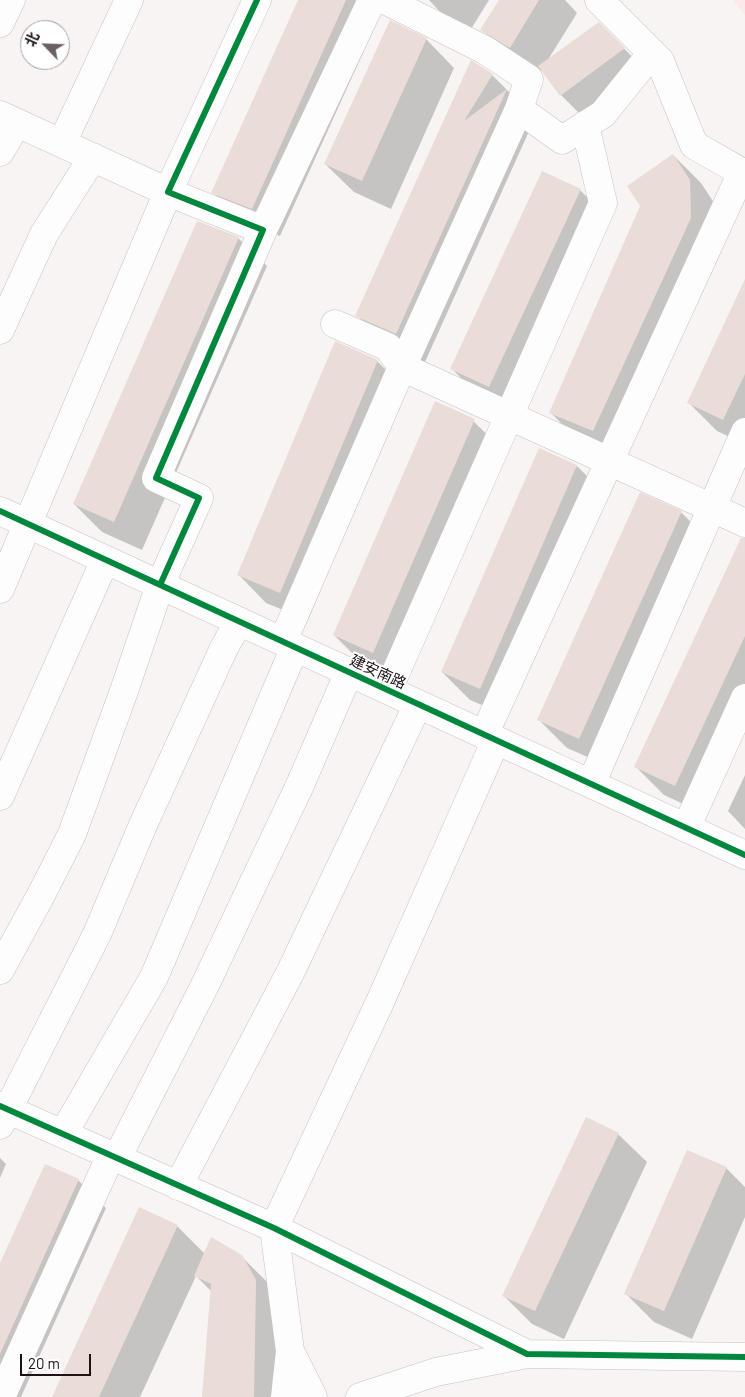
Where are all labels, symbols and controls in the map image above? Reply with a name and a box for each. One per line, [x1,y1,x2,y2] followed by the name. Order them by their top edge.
[20,20,70,70] north arrow
[21,29,42,49] text: 北
[347,651,409,693] street label: 建安南路
[22,1344,94,1376] scale bar
[28,1354,60,1372] text: 20 m

